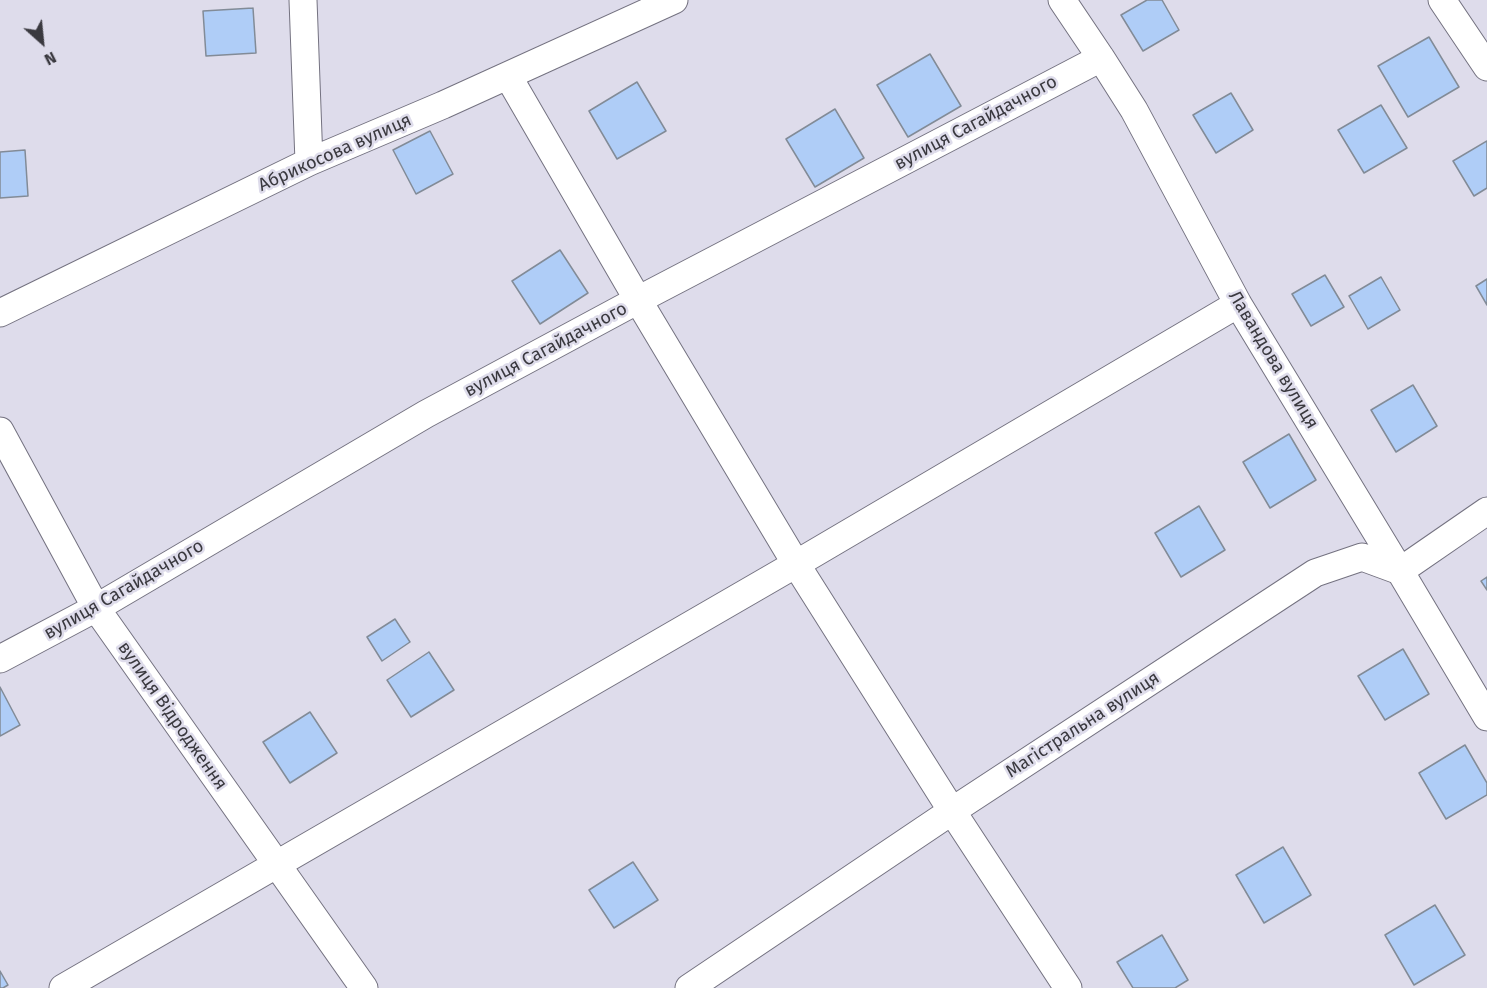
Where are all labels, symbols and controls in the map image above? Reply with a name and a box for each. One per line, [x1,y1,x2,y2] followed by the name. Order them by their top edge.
[12,12,72,72] north arrow
[41,48,59,69] text: N
[891,71,1061,175] street label: вулиця Сагайдачного
[255,109,415,197] street label: Абрикосова вулиця
[1223,287,1323,433] street label: Лавандова вулиця
[461,298,631,402] street label: вулиця Сагайдачного
[40,535,208,645] street label: вулиця Сагайдачного
[113,638,231,794] street label: вулиця Відродження
[1002,667,1164,783] street label: Магістральна вулиця

